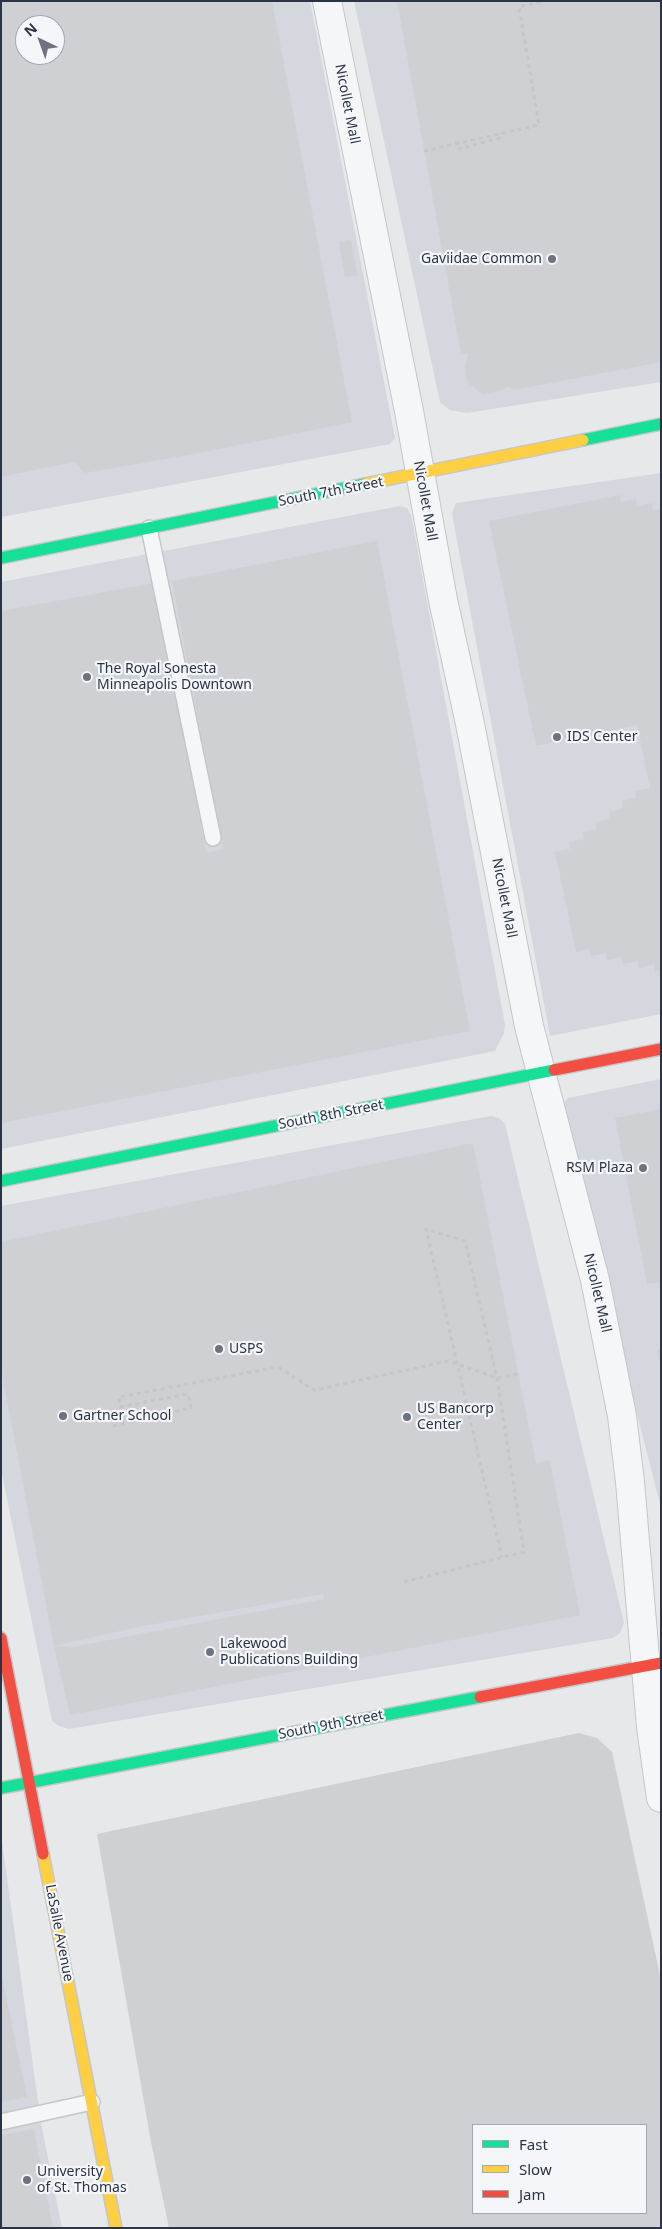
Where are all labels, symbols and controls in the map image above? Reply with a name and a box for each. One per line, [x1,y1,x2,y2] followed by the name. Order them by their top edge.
[15,15,65,65] north arrow
[20,18,41,40] text: N
[331,63,363,145] street label: Nicollet Mall
[421,251,542,267] place label: Gaviidae Common
[546,253,558,265] marker: Gaviidae Common
[410,460,440,542] street label: Nicollet Mall
[277,474,385,510] street label: South 7th Street
[97,661,252,694] place label: The Royal Sonesta Minneapolis Downtown
[81,671,93,683] marker: The Royal Sonesta Minneapolis Downtown
[567,729,637,745] place label: IDS Center
[551,731,563,743] marker: IDS Center
[488,857,520,939] street label: Nicollet Mall
[277,1097,385,1133] street label: South 8th Street
[566,1160,633,1176] place label: RSM Plaza
[637,1162,649,1174] marker: RSM Plaza
[580,1252,614,1334] street label: Nicollet Mall
[229,1341,263,1357] place label: USPS
[213,1343,225,1355] marker: USPS
[417,1401,494,1434] place label: US Bancorp Center
[73,1408,171,1424] place label: Gartner School
[57,1410,69,1422] marker: Gartner School
[401,1411,413,1423] marker: US Bancorp Center
[220,1636,358,1668] place label: Lakewood Publications Building
[204,1646,216,1658] marker: Lakewood Publications Building
[277,1707,385,1743] street label: South 9th Street
[41,1883,77,1983] street label: LaSalle Avenue
[472,2124,647,2214] legend
[519,2134,548,2154] text: Fast
[519,2159,552,2179] text: Slow
[37,2164,127,2196] place label: University of St. Thomas
[21,2174,33,2186] marker: University of St. Thomas
[519,2184,546,2204] text: Jam

